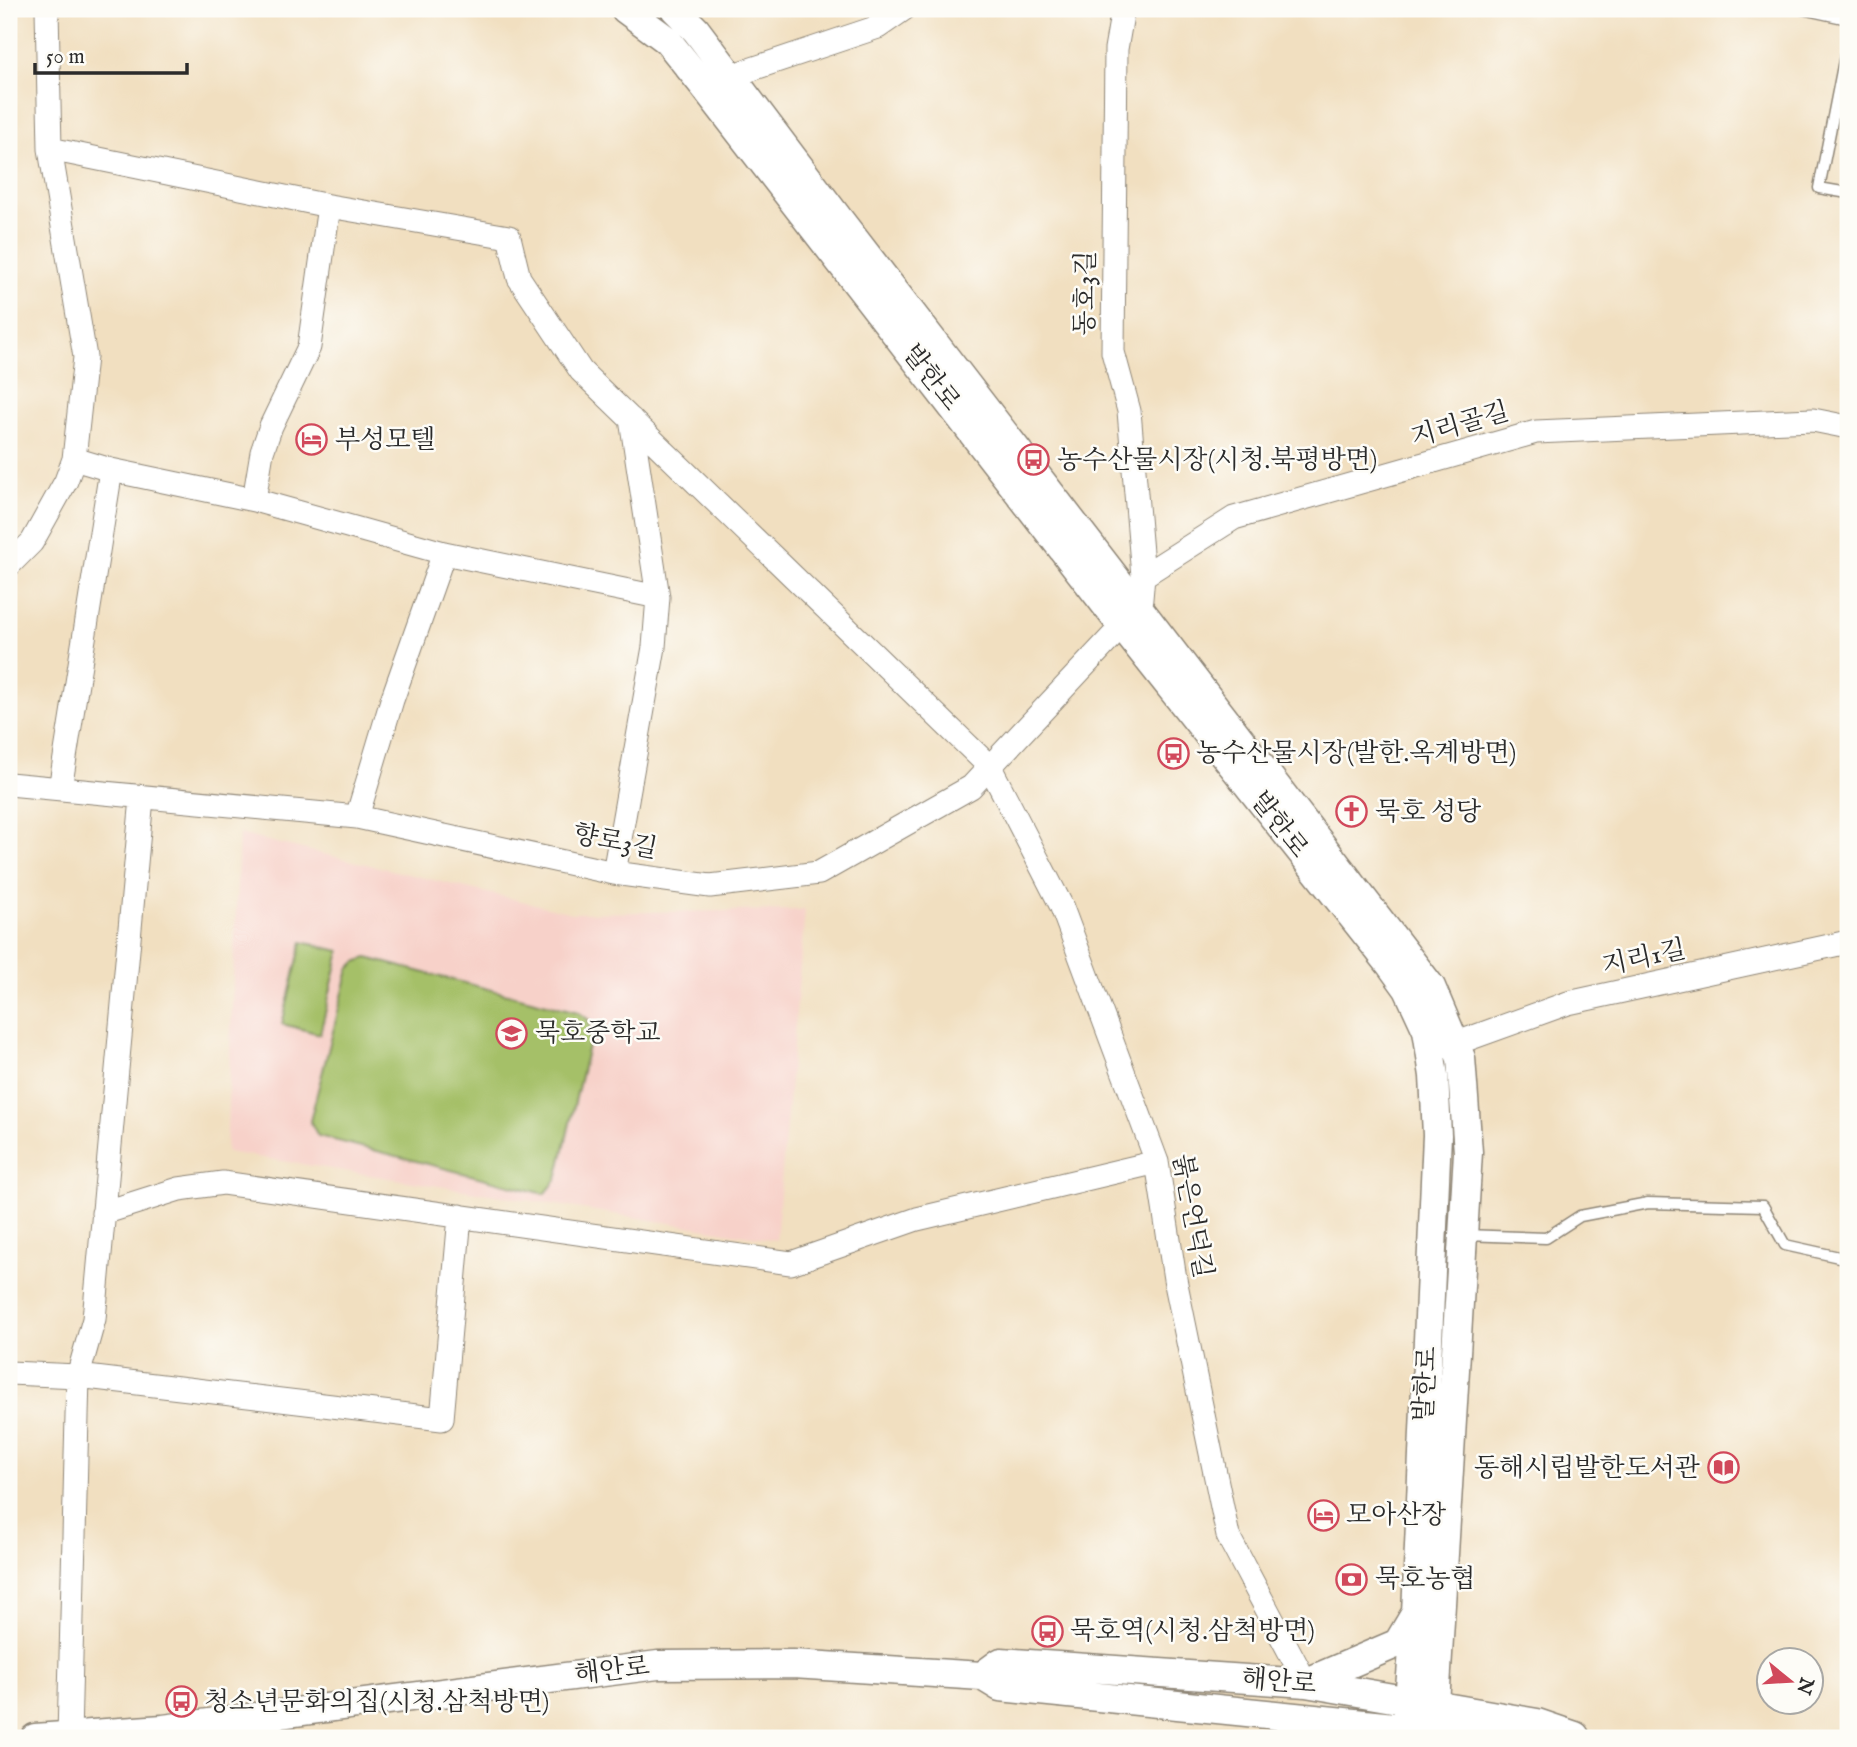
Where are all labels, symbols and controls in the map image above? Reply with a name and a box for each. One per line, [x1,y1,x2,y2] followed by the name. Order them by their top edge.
[35,32,187,76] scale bar
[46,44,85,71] text: 50 m
[1069,250,1103,336] street label: 동호3길
[895,338,967,418] street label: 발한로
[1407,395,1513,455] street label: 지리골길
[295,423,329,457] hotel icon: 부성모텔
[335,424,435,457] place label: 부성모텔
[1017,443,1051,477] bus stop icon: 농수산물시장(시청.북평방면)
[1057,444,1377,477] place label: 농수산물시장(시청.북평방면)
[1156,736,1190,770] bus stop icon: 농수산물시장(발한.옥계방면)
[1196,737,1516,770] place label: 농수산물시장(발한.옥계방면)
[1243,785,1315,865] street label: 발한로
[1335,795,1369,829] church icon: 묵호 성당
[1375,796,1481,829] place label: 묵호 성당
[570,818,660,866] street label: 향로3길
[1599,933,1689,983] street label: 지리1길
[495,1016,529,1050] school or university icon: 묵호중학교
[535,1017,661,1050] place label: 묵호중학교
[1165,1151,1219,1281] street label: 붉은언덕길
[1408,1346,1444,1422] street label: 발한로
[1706,1451,1740,1485] library icon: 동해시립발한도서관
[1474,1452,1700,1485] place label: 동해시립발한도서관
[1306,1498,1340,1532] hotel icon: 모아산장
[1346,1499,1446,1532] place label: 모아산장
[1335,1562,1369,1596] bank icon: 묵호농협
[1375,1563,1475,1596] place label: 묵호농협
[1030,1614,1064,1648] bus stop icon: 묵호역(시청.삼척방면)
[1070,1615,1315,1648] place label: 묵호역(시청.삼척방면)
[1756,1646,1826,1716] north arrow
[573,1650,651,1692] street label: 해안로
[1240,1662,1318,1702] street label: 해안로
[1790,1673,1819,1698] text: N
[164,1685,198,1719] bus stop icon: 청소년문화의집(시청.삼척방면)
[204,1686,549,1719] place label: 청소년문화의집(시청.삼척방면)

